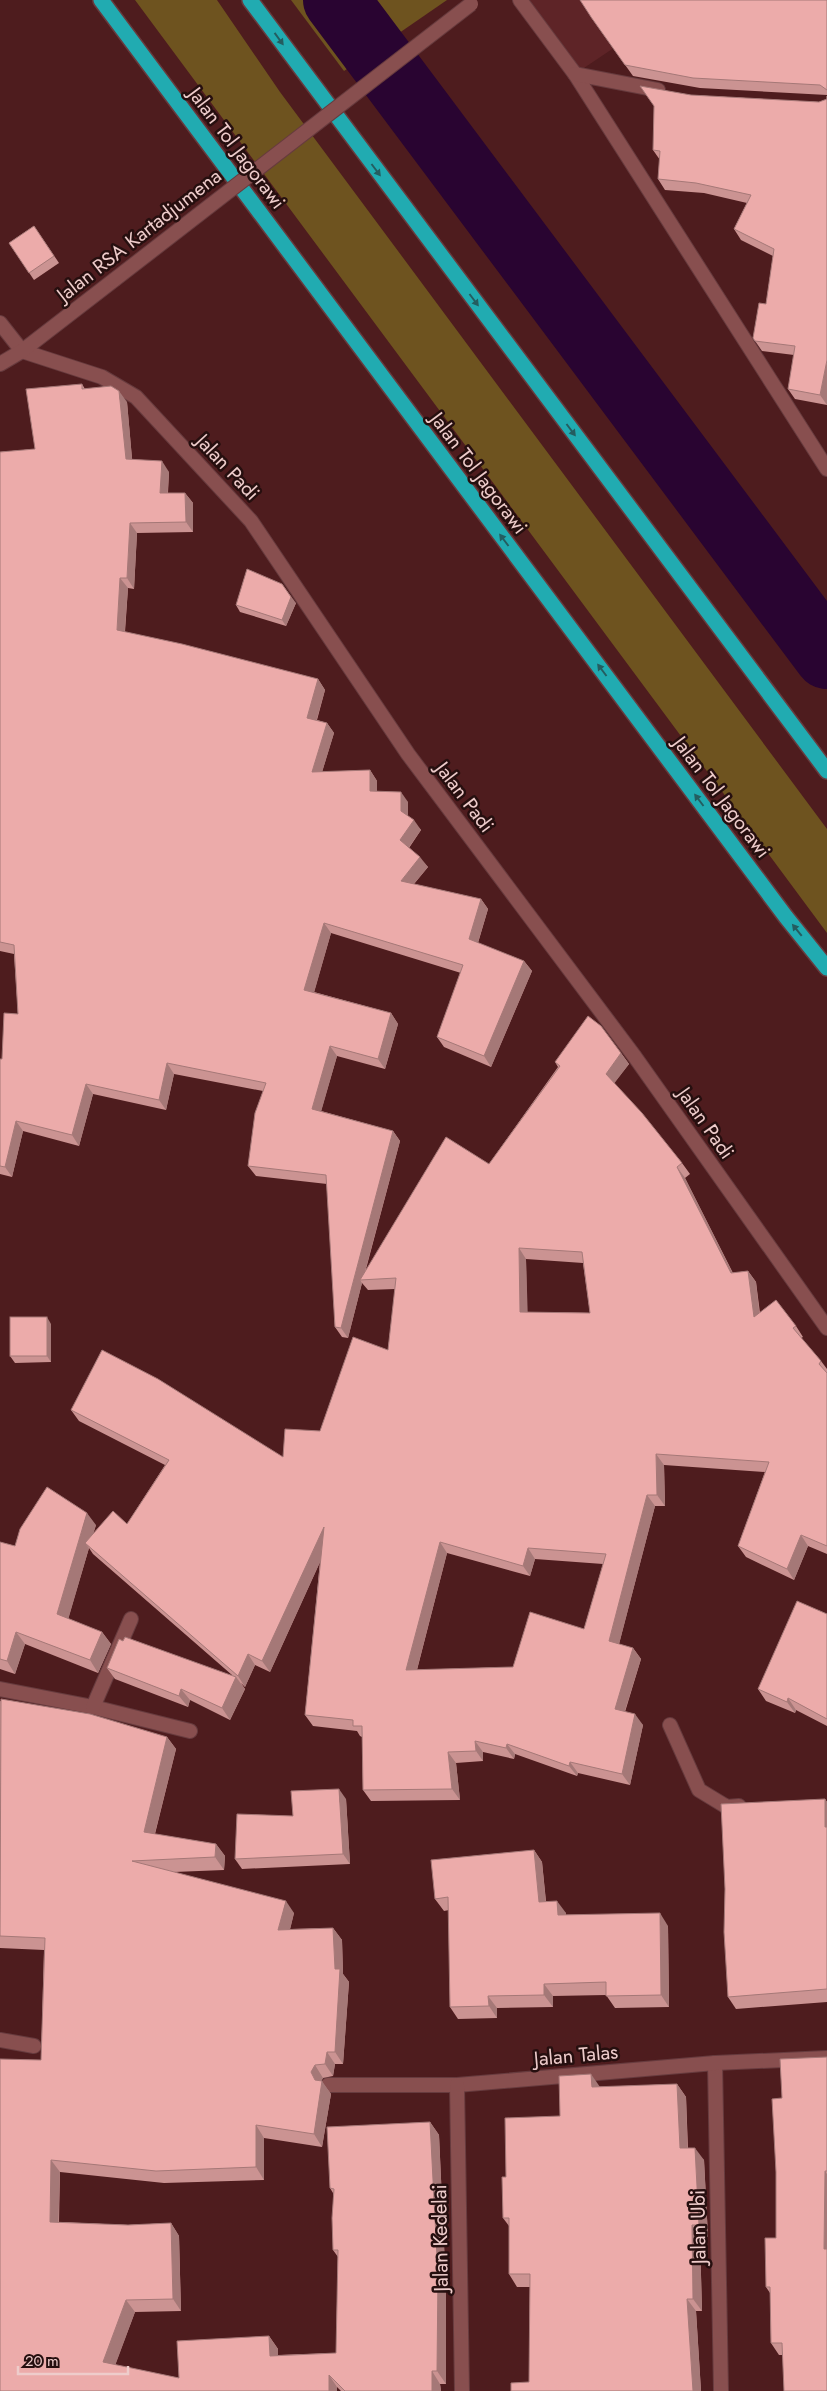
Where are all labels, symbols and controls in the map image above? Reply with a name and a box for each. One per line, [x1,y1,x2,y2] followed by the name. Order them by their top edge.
[274,32,284,46] one-way arrow
[179,79,292,215] street label: Jalan Tol Jagorawi
[49,162,228,311] street label: Jalan RSA Kartadjumena
[371,163,381,177] one-way arrow
[468,293,479,306] one-way arrow
[421,404,534,540] street label: Jalan Tol Jagorawi
[566,423,576,437] one-way arrow
[187,425,266,507] street label: Jalan Padi
[499,534,510,547] one-way arrow
[596,664,607,677] one-way arrow
[664,728,777,864] street label: Jalan Tol Jagorawi
[427,754,501,839] street label: Jalan Padi
[694,793,704,807] one-way arrow
[791,924,802,937] one-way arrow
[669,1079,741,1165] street label: Jalan Padi
[530,2037,619,2074] street label: Jalan Talas
[425,2184,456,2295] street label: Jalan Kedelai
[683,2190,714,2267] street label: Jalan Ubi
[18,2344,128,2376] scale bar
[25,2350,59,2372] text: 20 m

